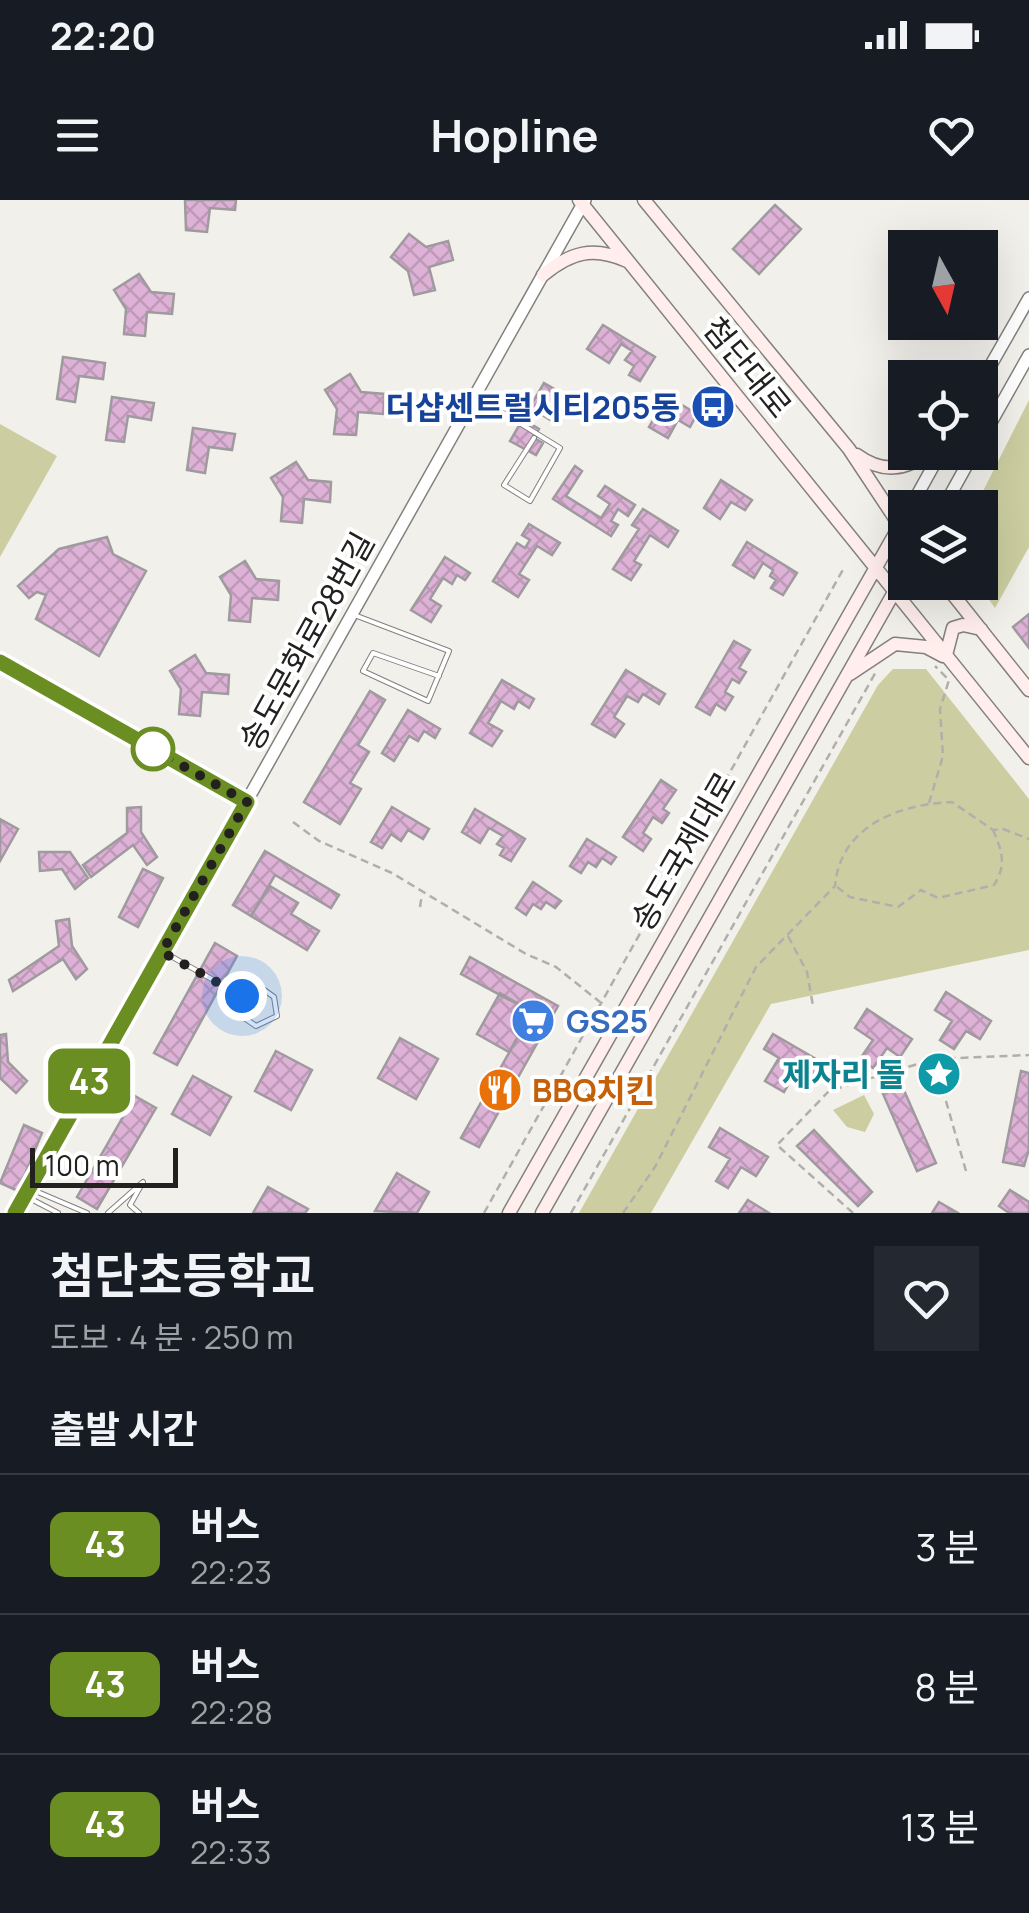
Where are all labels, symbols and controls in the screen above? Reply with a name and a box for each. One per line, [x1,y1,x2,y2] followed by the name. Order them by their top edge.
[50,9,156,61] text: 22:20
[430,104,599,166] text: Hopline
[50,108,105,163] icon: menu
[924,108,979,163] icon: heart
[888,230,998,340] north arrow
[888,230,998,600] map controls
[694,307,802,427] street label: 첨단대로
[888,360,998,470] button: locate
[690,384,736,430] bus stop icon: 더샵센트럴시티205동
[386,385,680,429] place label: 더샵센트럴시티205동
[888,490,998,600] button: layers
[228,524,384,758] street label: 송도문화로28번길
[132,728,174,770] unlabelled marker
[620,764,746,938] street label: 송도국제대로
[217,971,267,1021] your location
[510,998,556,1044] supermarket icon: GS25
[566,999,648,1043] place label: GS25
[44,1048,134,1114] line badge: 43
[916,1051,962,1097] place icon: 제자리 돌
[782,1052,906,1096] place label: 제자리 돌
[68,1057,110,1105] text: 43
[477,1067,523,1113] restaurant icon: BBQ치킨
[532,1068,655,1112] place label: BBQ치킨
[30,1143,178,1188] scale bar
[45,1146,119,1184] text: 100 m
[50,1242,315,1307] text: 첨단초등학교
[874,1246,979,1351] button: heart
[50,1315,293,1359] text: 도보 · 4 분 · 250 m
[50,1402,197,1454] text: 출발 시간
[190,1498,260,1550] text: 버스
[84,1520,126,1568] text: 43
[915,1520,979,1572] text: 3 분
[190,1550,272,1594] text: 22:23
[190,1638,260,1690] text: 버스
[84,1660,126,1708] text: 43
[914,1660,979,1712] text: 8 분
[190,1690,273,1734] text: 22:28
[190,1778,260,1830] text: 버스
[84,1800,126,1848] text: 43
[901,1800,979,1852] text: 13 분
[190,1830,271,1874] text: 22:33

